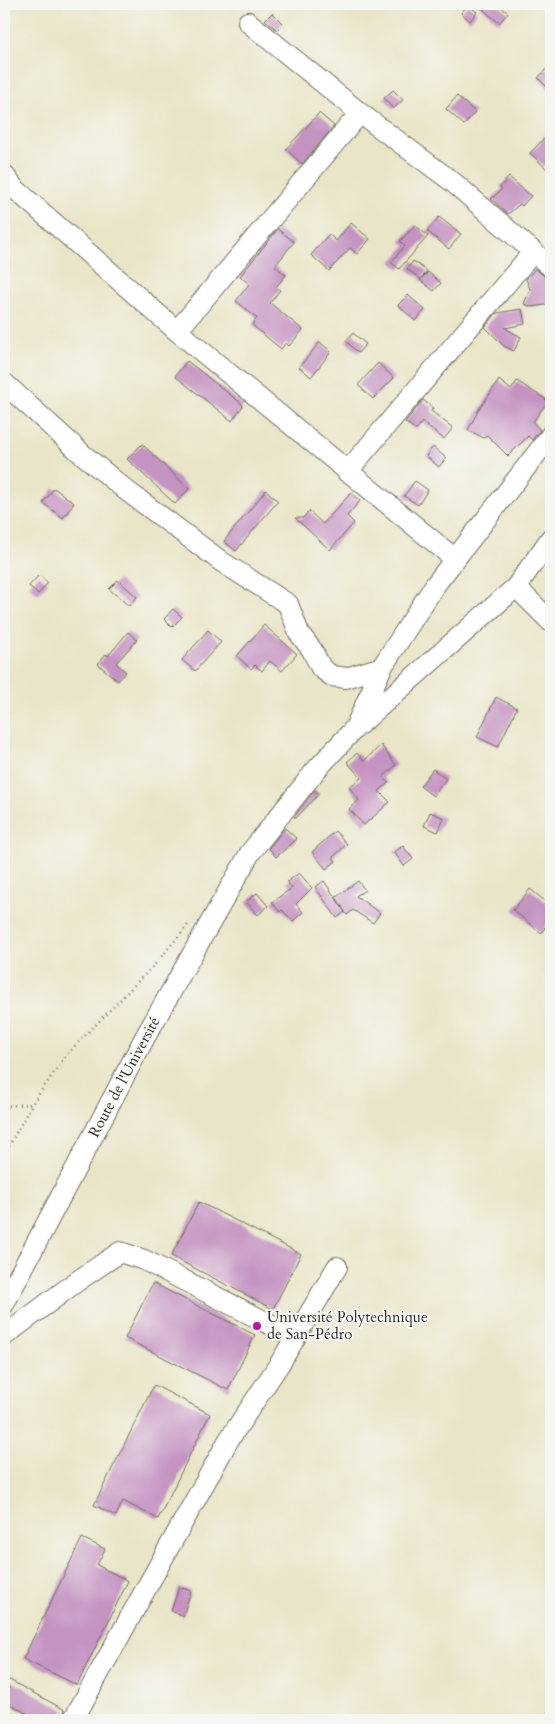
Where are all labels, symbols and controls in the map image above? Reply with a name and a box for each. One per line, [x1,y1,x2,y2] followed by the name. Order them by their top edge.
[84,1013,164,1141] street label: Route de l'Université
[267,1307,428,1344] place label: Université Polytechnique de San-Pédro
[251,1320,263,1332] marker: Université Polytechnique de San-Pédro

